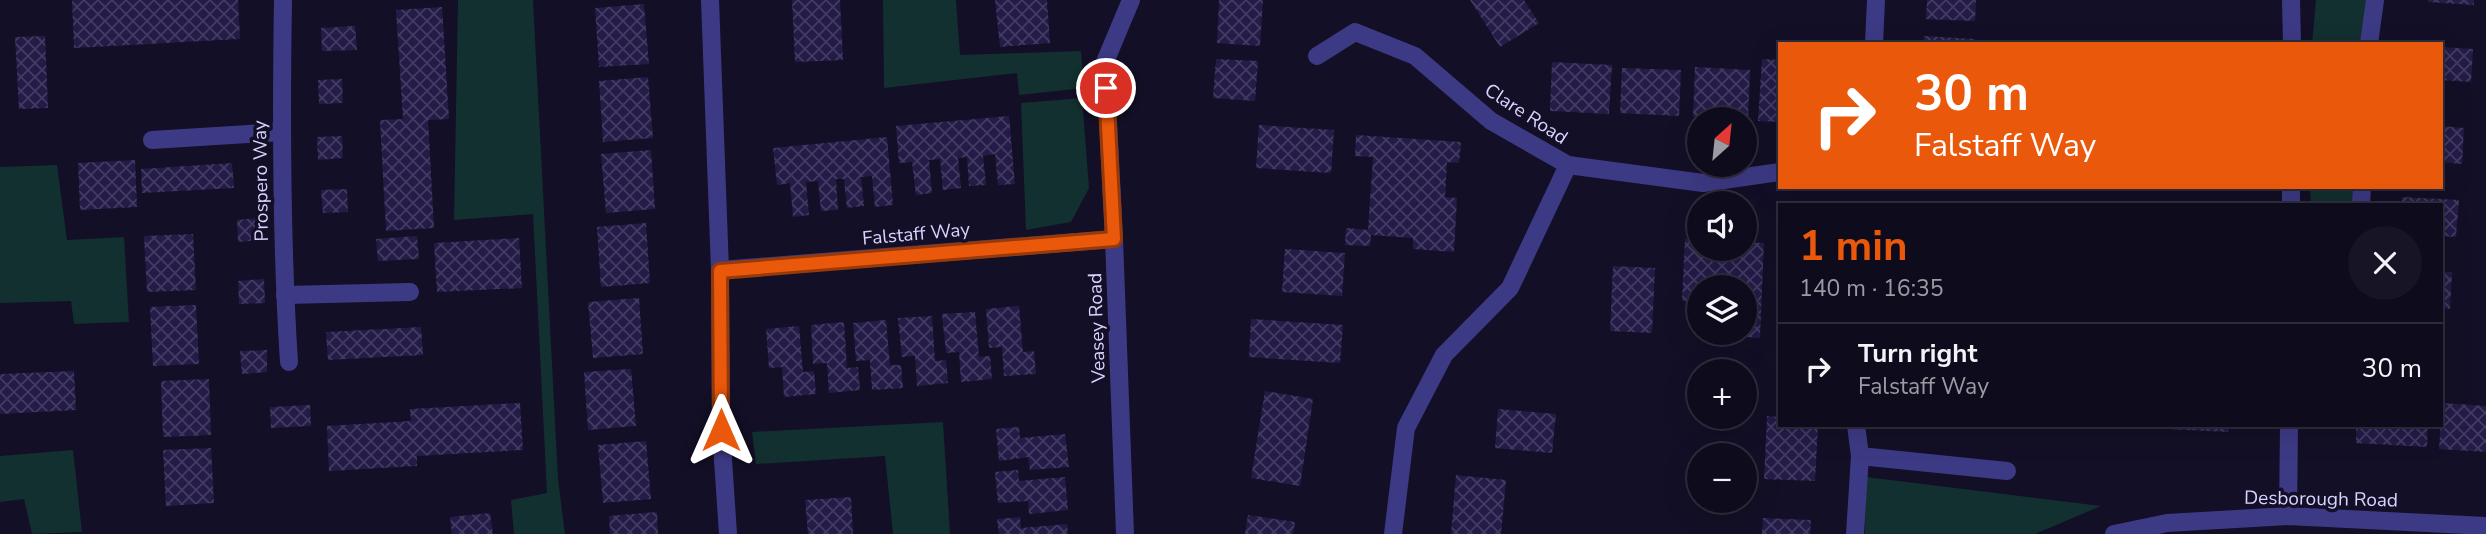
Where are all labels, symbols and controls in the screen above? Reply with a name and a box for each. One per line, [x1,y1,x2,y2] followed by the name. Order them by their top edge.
[1076,58,1136,118] pin
[1914,60,2029,127] text: 30 m
[1087,69,1125,107] icon: arrive
[1799,70,1890,161] icon: right
[1479,77,1573,151] street label: Clare Road
[1687,107,1757,177] north arrow
[1687,107,1757,513] map controls
[247,120,275,242] street label: Prospero Way
[1914,124,2096,167] text: Falstaff Way
[1687,191,1757,261] button: sound
[861,216,971,252] street label: Falstaff Way
[1799,218,1908,275] text: 1 min
[2348,226,2422,300] button: close
[1082,273,1112,384] street label: Veasey Road
[1799,273,1944,304] text: 140 m · 16:35
[1687,275,1757,345] button: layers
[1858,336,1977,371] text: Turn right
[1799,350,1837,388] icon: right
[2362,351,2422,386] text: 30 m
[1687,359,1757,429] button: +
[1858,371,1989,402] text: Falstaff Way
[684,393,758,467] position arrow
[1687,443,1757,513] button: −
[2244,485,2398,513] street label: Desborough Road

